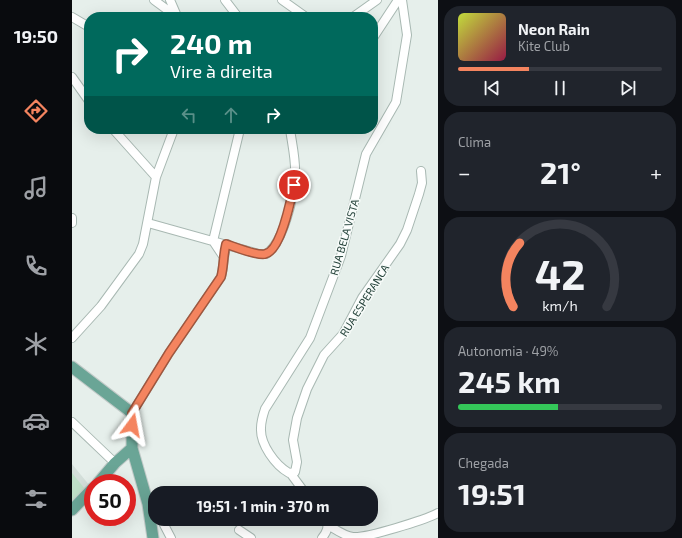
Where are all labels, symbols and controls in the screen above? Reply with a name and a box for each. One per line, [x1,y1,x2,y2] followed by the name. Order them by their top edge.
[518,20,590,38] text: Neon Rain
[14,25,58,47] text: 19:50
[170,26,253,60] text: 240 m
[104,28,156,80] icon: right
[518,38,570,54] text: Kite Club
[170,60,273,82] text: Vire à direita
[481,77,503,99] icon: previous
[549,77,571,99] icon: pause
[617,77,639,99] icon: next
[22,97,50,125] icon: directions
[178,104,200,126] icon: left
[220,104,242,126] icon: ahead
[262,104,284,126] icon: right
[458,134,491,150] text: Clima
[540,154,581,190] text: 21°
[458,159,471,185] text: −
[650,159,662,185] text: +
[277,168,311,202] pin
[22,174,50,202] icon: music
[283,174,305,196] icon: arrive
[327,197,361,277] street label: RUA BELA VISTA
[535,248,585,298] text: 42
[22,252,50,280] icon: phone
[337,261,391,338] street label: RUA ESPERANCA
[542,297,578,314] text: km/h
[22,330,50,358] icon: climate
[458,343,558,359] text: Autonomia · 49%
[458,363,561,399] text: 245 km
[111,404,153,446] position arrow
[22,407,50,435] icon: car
[458,455,509,471] text: Chegada
[84,474,136,526] speed limit sign: 50
[458,475,526,511] text: 19:51
[22,485,50,513] icon: filters
[197,497,329,515] text: 19:51 · 1 min · 370 m

